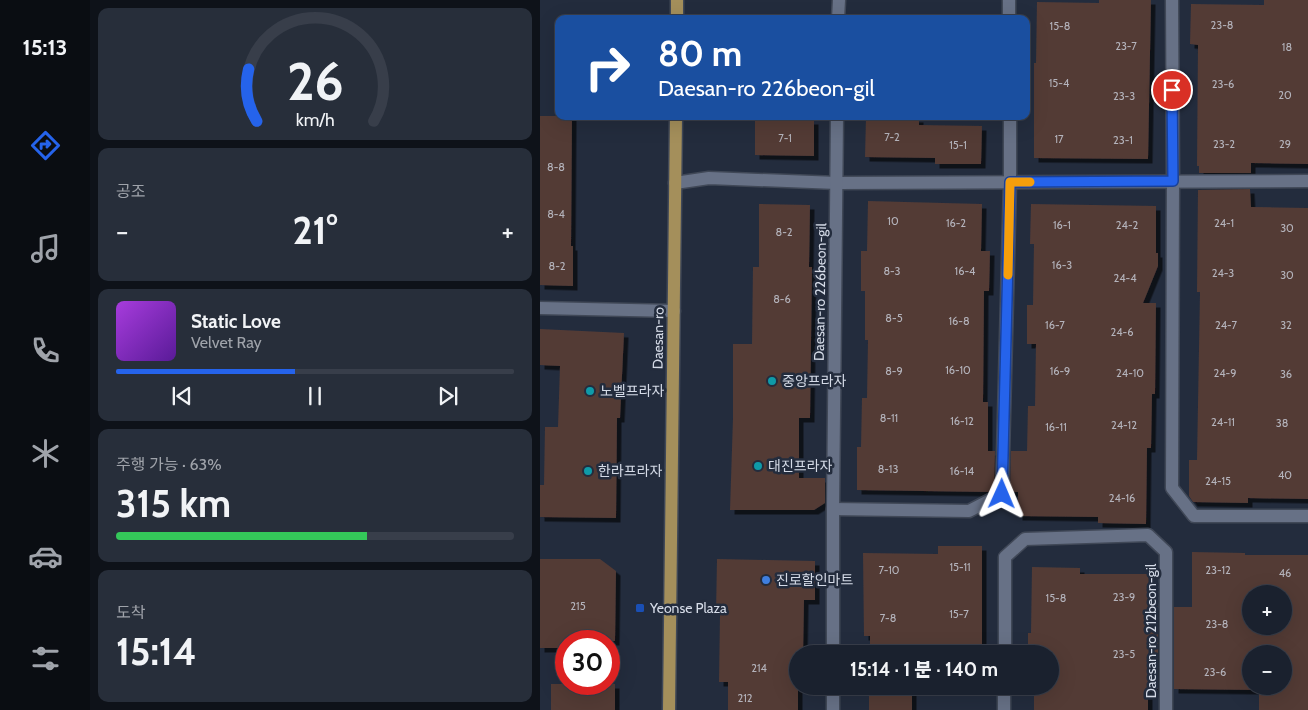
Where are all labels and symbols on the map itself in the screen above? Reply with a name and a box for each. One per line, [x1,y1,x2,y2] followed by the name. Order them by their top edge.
[1210,18,1234,32] house number: 23-8
[1050,19,1070,33] house number: 15-8
[1115,39,1137,53] house number: 23-7
[1282,40,1292,54] house number: 18
[1151,69,1193,111] pin
[1049,76,1070,90] house number: 15-4
[1212,77,1234,91] house number: 23-6
[1278,88,1292,102] house number: 20
[1113,89,1135,103] house number: 23-3
[884,130,900,144] house number: 7-2
[778,131,792,145] house number: 7-1
[1054,132,1064,146] house number: 17
[1113,133,1133,147] house number: 23-1
[1213,137,1235,151] house number: 23-2
[1279,137,1291,151] house number: 29
[949,138,967,152] house number: 15-1
[547,160,565,174] house number: 8-8
[547,207,565,221] house number: 8-4
[887,214,899,228] house number: 10
[946,216,966,230] house number: 16-2
[1214,216,1234,230] house number: 24-1
[1053,218,1071,232] house number: 16-1
[1116,218,1138,232] house number: 24-2
[1280,221,1294,235] house number: 30
[810,222,830,361] street label: Daesan-ro 226beon-gil
[776,225,793,239] house number: 8-2
[1052,258,1072,272] house number: 16-3
[549,259,566,273] house number: 8-2
[883,264,901,278] house number: 8-3
[955,264,976,278] house number: 16-4
[1212,266,1234,280] house number: 24-3
[1280,268,1294,282] house number: 30
[1113,271,1137,285] house number: 24-4
[773,292,791,306] house number: 8-6
[648,306,668,369] street label: Daesan-ro
[885,311,903,325] house number: 8-5
[948,314,970,328] house number: 16-8
[1045,318,1065,332] house number: 16-7
[1215,318,1238,332] house number: 24-7
[1280,318,1292,332] house number: 32
[1110,325,1134,339] house number: 24-6
[945,363,971,377] house number: 16-10
[885,364,903,378] house number: 8-9
[1050,364,1070,378] house number: 16-9
[1116,366,1144,380] house number: 24-10
[1213,366,1237,380] house number: 24-9
[1280,367,1292,381] house number: 36
[782,372,847,390] place label: 중앙프라자
[766,375,778,387] marker: 중앙프라자
[600,382,665,400] place label: 노벨프라자
[584,385,596,397] marker: 노벨프라자
[880,411,898,425] house number: 8-11
[950,414,974,428] house number: 16-12
[1211,415,1235,429] house number: 24-11
[1276,416,1288,430] house number: 38
[1111,418,1137,432] house number: 24-12
[1045,420,1067,434] house number: 16-11
[768,457,833,475] place label: 대진프라자
[752,460,764,472] marker: 대진프라자
[598,462,663,480] place label: 한라프라자
[878,462,898,476] house number: 8-13
[950,464,975,478] house number: 16-14
[582,465,594,477] marker: 한라프라자
[975,467,1027,519] position arrow
[1278,468,1292,482] house number: 40
[1205,474,1231,488] house number: 24-15
[1109,491,1135,505] house number: 24-16
[949,560,971,574] house number: 15-11
[878,563,900,577] house number: 7-10
[1142,563,1160,698] street label: Daesan-ro 212beon-gil
[1205,563,1231,577] house number: 23-12
[1279,566,1291,580] house number: 46
[776,571,853,589] place label: 진로할인마트
[760,574,772,586] marker: 진로할인마트
[1113,590,1135,604] house number: 23-9
[1046,591,1066,605] house number: 15-8
[570,599,586,613] house number: 215
[649,599,727,617] place label: Yeonse Plaza
[634,602,646,614] marker: Yeonse Plaza
[949,607,969,621] house number: 15-7
[880,611,896,625] house number: 7-8
[1205,617,1229,631] house number: 23-8
[555,630,620,695] speed limit sign: 30
[1113,647,1135,661] house number: 23-5
[751,661,767,675] house number: 214
[1204,665,1226,679] house number: 23-6
[737,691,753,705] house number: 212

